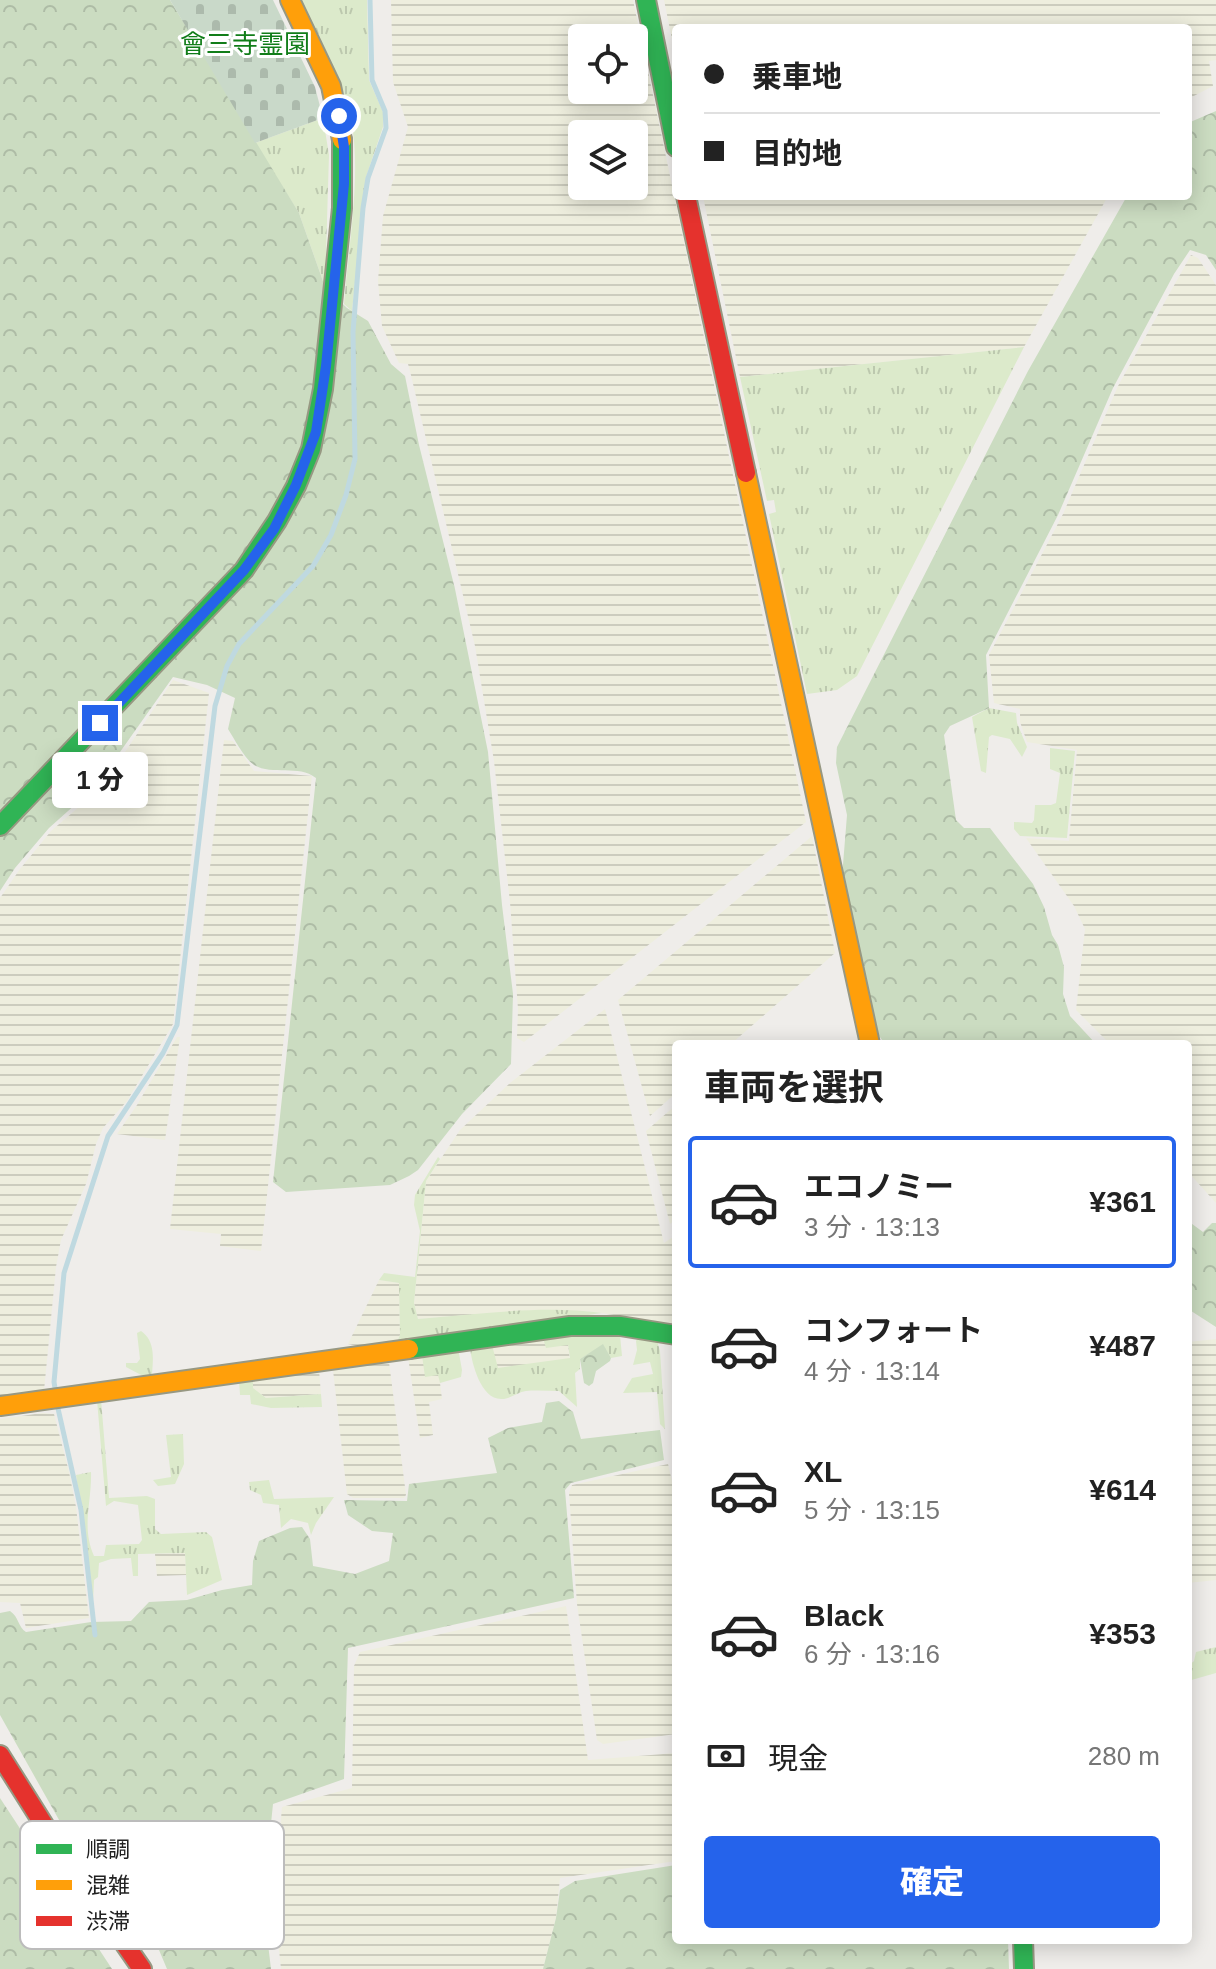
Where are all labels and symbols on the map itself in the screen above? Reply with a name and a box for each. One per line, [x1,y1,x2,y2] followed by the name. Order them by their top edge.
[180,29,310,59] park label: 會三寺霊園
[321,98,357,134] route start
[82,705,118,741] route end
[52,751,148,807] callout: 1 分
[20,1821,284,1949] legend
[86,1837,130,1862] text: 順調
[86,1873,130,1898] text: 混雑
[86,1909,130,1934] text: 渋滞

